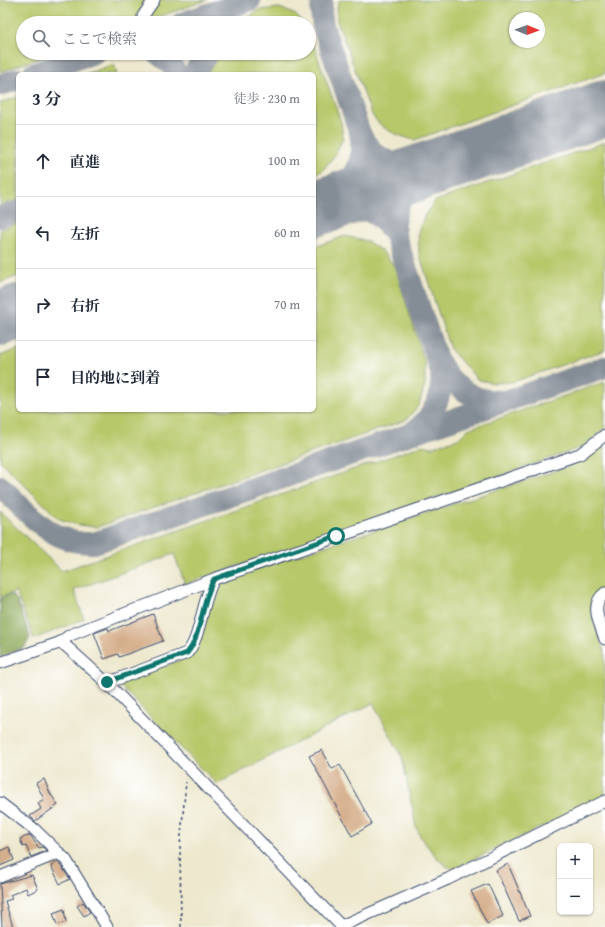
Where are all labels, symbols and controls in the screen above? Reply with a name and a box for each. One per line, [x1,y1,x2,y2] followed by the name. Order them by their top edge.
[509,12,545,48] north arrow
[16,16,316,60] search box
[30,27,52,49] icon: search
[62,28,137,49] text: ここで検索
[32,86,62,111] text: 3 分
[234,89,300,108] text: 徒歩 · 230 m
[32,150,54,172] icon: ahead
[70,151,100,172] text: 直進
[268,151,300,170] text: 100 m
[32,222,54,244] icon: left
[70,223,100,244] text: 左折
[274,223,300,242] text: 60 m
[32,294,54,316] icon: right
[70,295,100,316] text: 右折
[274,295,300,314] text: 70 m
[32,366,54,388] icon: arrive
[70,367,160,388] text: 目的地に到着
[327,527,345,545] route start
[98,673,116,691] route end
[557,843,593,915] map controls
[557,843,593,879] button: +
[557,879,593,915] button: −

